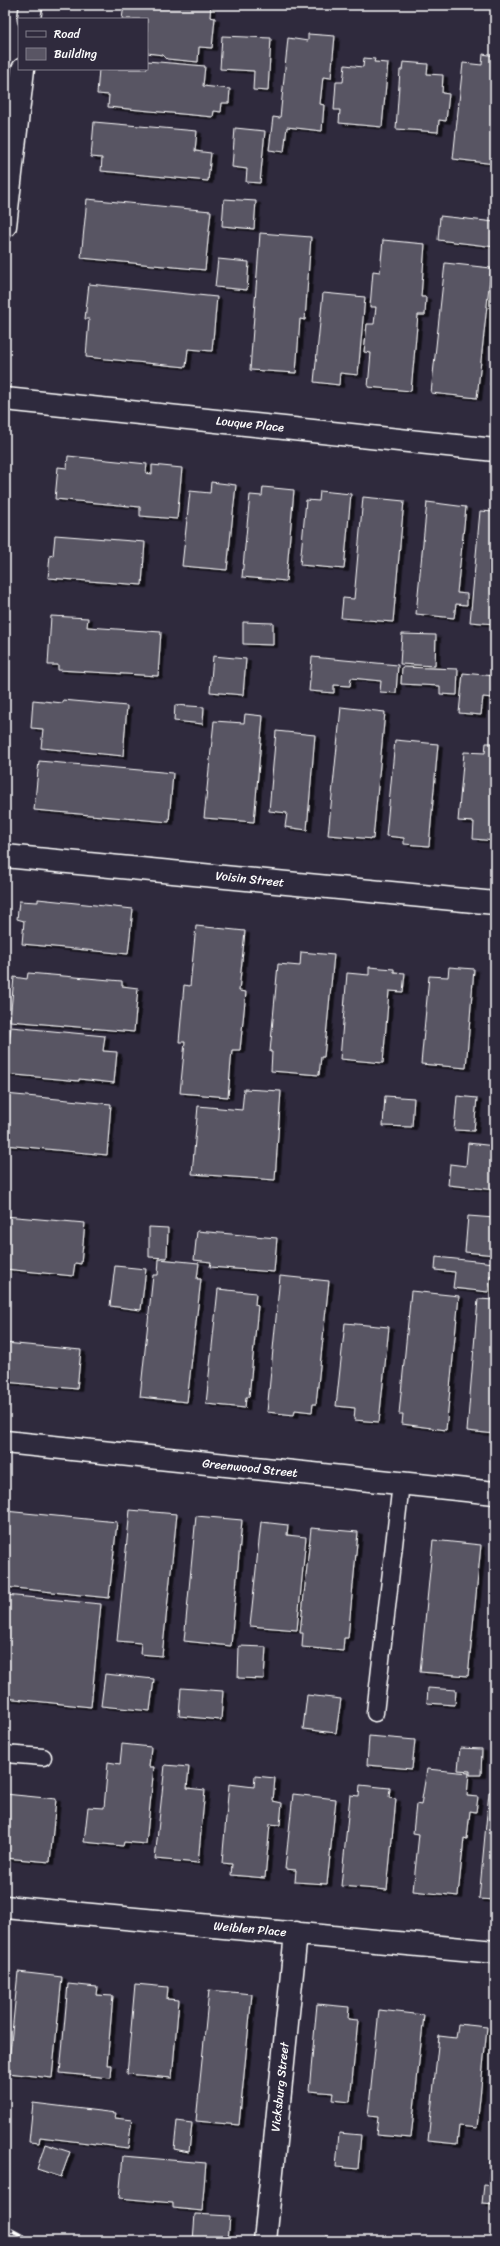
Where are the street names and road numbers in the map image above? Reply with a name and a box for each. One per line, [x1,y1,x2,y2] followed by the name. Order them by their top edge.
[215,409,285,439] street label: Louque Place
[215,864,285,894] street label: Voisin Street
[201,1452,299,1484] street label: Greenwood Street
[213,1915,287,1943] street label: Weiblen Place
[264,2040,296,2133] street label: Vicksburg Street

